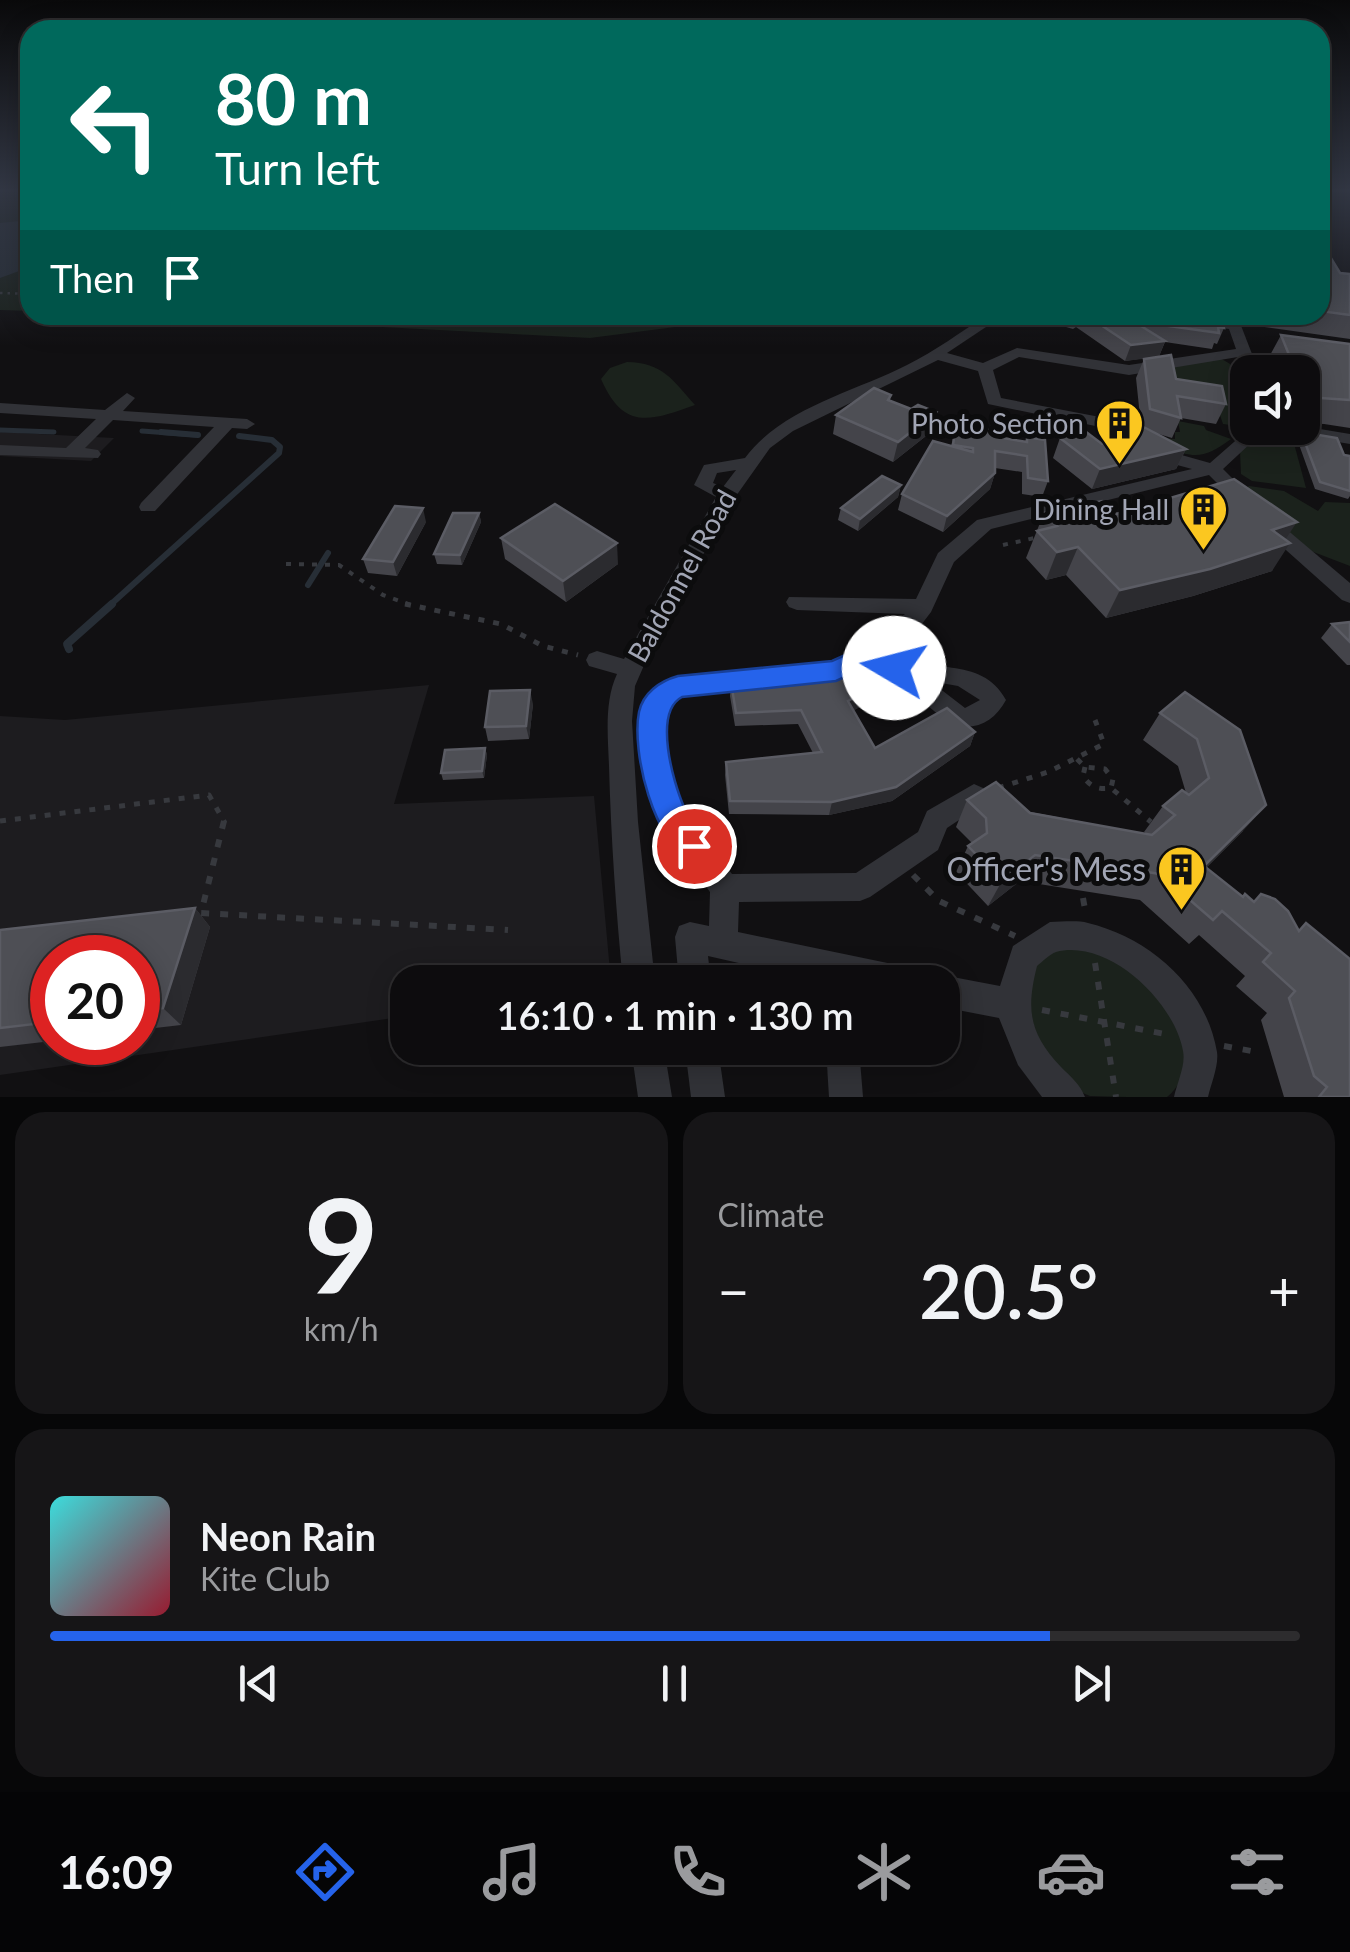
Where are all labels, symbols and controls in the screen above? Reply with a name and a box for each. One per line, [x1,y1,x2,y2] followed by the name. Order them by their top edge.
[215,56,372,140] text: 80 m
[50,60,180,190] icon: left
[215,141,380,195] text: Turn left
[155,250,210,305] icon: arrive
[50,255,135,301] text: Then
[1230,355,1320,445] map controls
[1230,355,1320,445] button: sound
[1093,398,1145,466] building icon: Photo Section
[911,406,1084,440] place label: Photo Section
[620,483,743,668] street label: Baldonnel Road
[1178,484,1230,552] building icon: Dining Hall
[1033,492,1169,526] place label: Dining Hall
[842,616,946,720] position arrow
[652,804,737,889] pin
[667,819,722,874] icon: arrive
[1155,844,1207,912] building icon: Officer's Mess
[946,849,1146,888] place label: Officer's Mess
[30,935,160,1065] speed limit sign: 20
[497,992,853,1038] text: 16:10 · 1 min · 130 m
[304,1166,379,1322] text: 9
[718,1195,824,1234] text: Climate
[919,1245,1098,1335] text: 20.5°
[718,1257,749,1323] text: −
[1268,1257,1300,1323] text: +
[304,1309,379,1348] text: km/h
[200,1513,376,1559] text: Neon Rain
[200,1559,330,1598] text: Kite Club
[231,1656,286,1711] icon: previous
[647,1656,702,1711] icon: pause
[1064,1656,1119,1711] icon: next
[290,1837,360,1907] icon: directions
[477,1837,547,1907] icon: music
[663,1837,733,1907] icon: phone
[849,1837,919,1907] icon: climate
[1036,1837,1106,1907] icon: car
[1222,1837,1292,1907] icon: filters
[58,1845,174,1899] text: 16:09

